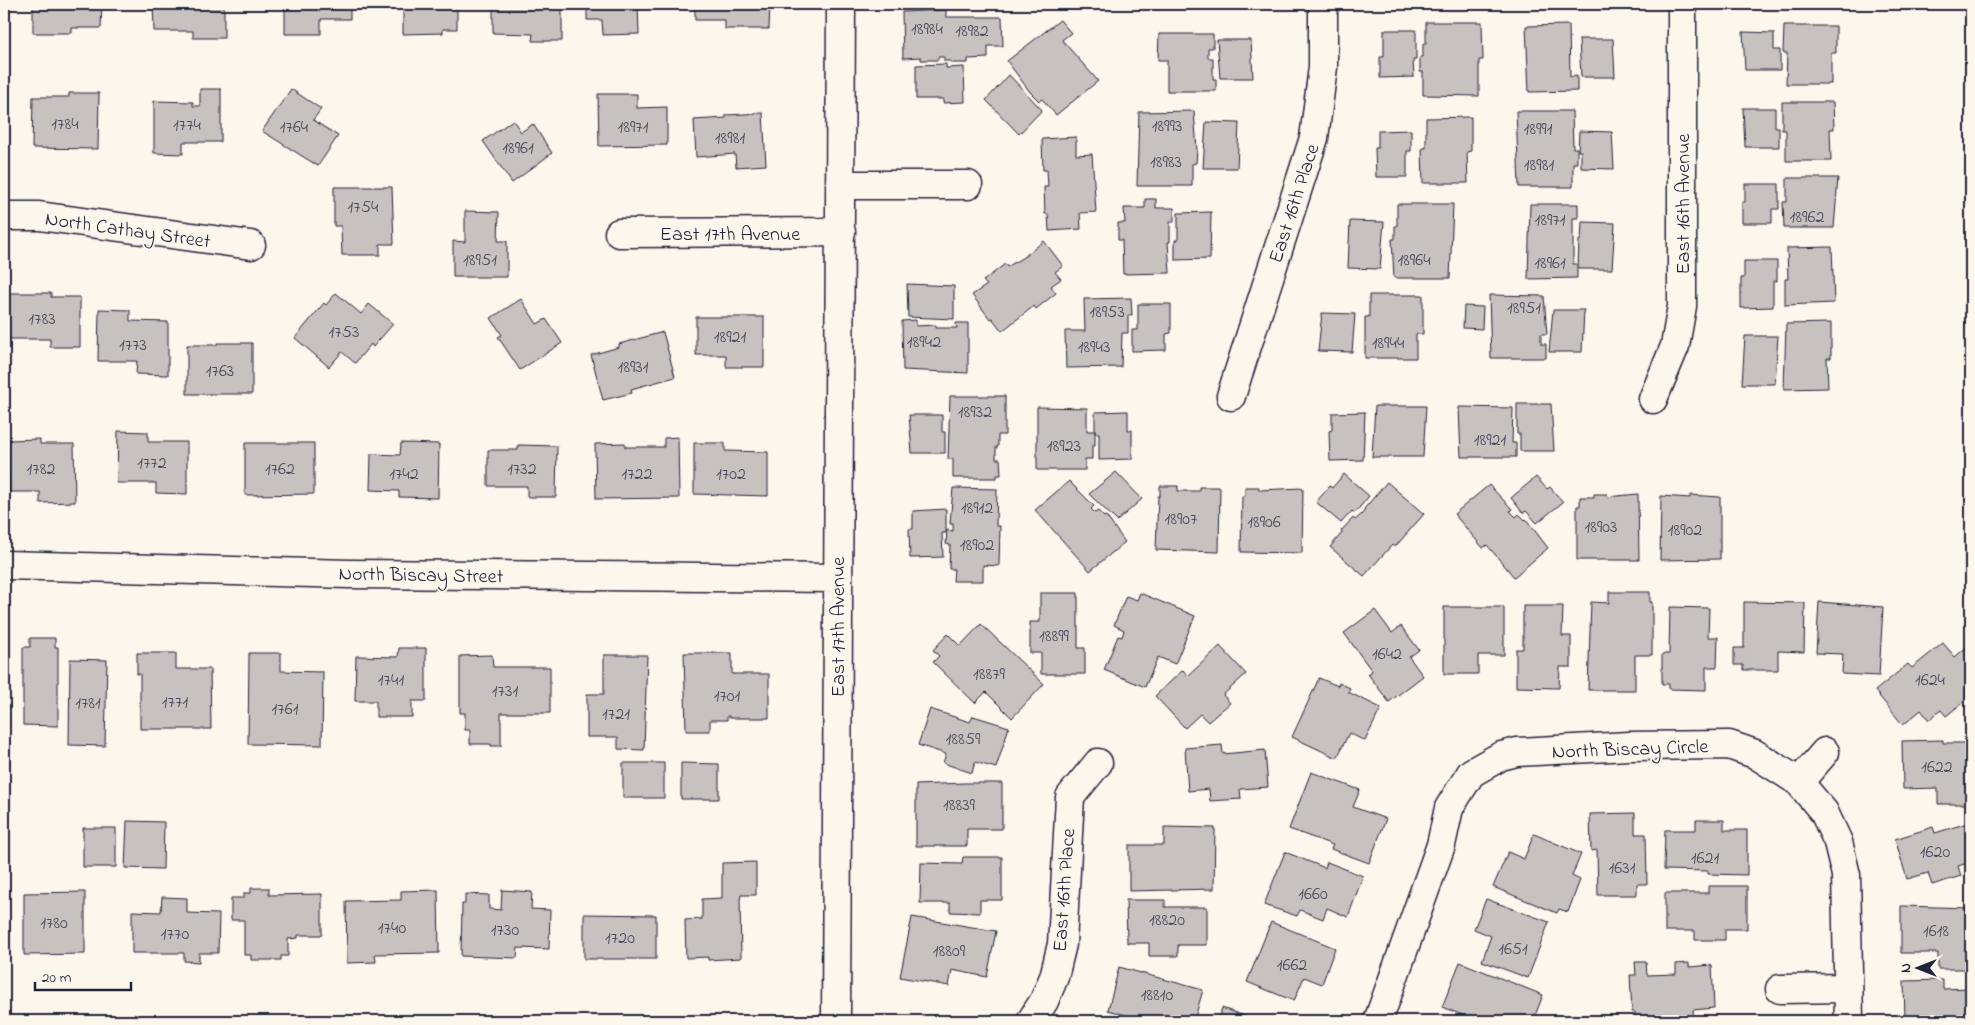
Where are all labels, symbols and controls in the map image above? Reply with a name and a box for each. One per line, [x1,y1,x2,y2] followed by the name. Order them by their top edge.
[911,17,944,43] house number: 18984
[955,19,989,45] house number: 18982
[51,112,79,138] house number: 1784
[173,113,202,139] house number: 1774
[1152,114,1182,140] house number: 18993
[280,115,309,141] house number: 1764
[617,115,649,141] house number: 18971
[1523,117,1553,143] house number: 18991
[715,126,745,152] house number: 18981
[1670,133,1699,275] street label: East 16th Avenue
[502,136,534,162] house number: 18961
[1262,140,1328,267] street label: East 16th Place
[1150,150,1182,176] house number: 18983
[1524,153,1554,179] house number: 18981
[348,195,379,221] house number: 1754
[1790,205,1824,231] house number: 18962
[43,206,212,257] street label: North Cathay Street
[1534,208,1566,234] house number: 18971
[660,221,800,250] street label: East 17th Avenue
[463,248,497,274] house number: 18951
[1397,248,1431,274] house number: 18964
[1534,251,1566,277] house number: 18961
[1507,296,1541,322] house number: 18951
[1089,300,1125,326] house number: 18953
[28,307,56,333] house number: 1783
[329,320,359,346] house number: 1753
[714,325,747,351] house number: 18921
[907,330,941,356] house number: 18942
[1372,331,1405,357] house number: 18944
[119,333,147,359] house number: 1773
[1078,335,1110,361] house number: 18943
[617,355,649,381] house number: 18931
[206,359,234,385] house number: 1763
[958,400,992,426] house number: 18932
[1474,428,1507,454] house number: 18921
[1047,434,1081,460] house number: 18923
[137,451,167,477] house number: 1772
[27,457,55,483] house number: 1782
[265,457,295,483] house number: 1762
[507,457,537,483] house number: 1732
[389,462,419,488] house number: 1742
[621,462,653,488] house number: 1722
[716,462,746,488] house number: 1702
[961,496,993,522] house number: 18912
[1164,507,1198,533] house number: 18907
[1247,510,1281,536] house number: 18906
[1584,515,1618,541] house number: 18903
[1668,518,1702,544] house number: 18902
[960,533,994,559] house number: 18902
[825,557,854,697] street label: East 17th Avenue
[338,561,504,592] street label: North Biscay Street
[1039,624,1070,650] house number: 18899
[1372,642,1402,668] house number: 1642
[973,662,1006,688] house number: 18879
[378,668,404,694] house number: 1741
[1915,668,1946,694] house number: 1624
[492,679,518,705] house number: 1731
[714,684,741,710] house number: 1701
[162,690,188,716] house number: 1771
[75,691,101,717] house number: 1781
[272,697,299,723] house number: 1761
[602,702,630,728] house number: 1721
[946,727,981,753] house number: 18859
[1551,733,1709,768] street label: North Biscay Circle
[1921,755,1953,781] house number: 1622
[943,793,976,819] house number: 18839
[1047,827,1084,953] street label: East 16th Place
[1920,840,1950,866] house number: 1620
[1691,846,1719,872] house number: 1621
[1609,856,1636,882] house number: 1631
[1298,882,1328,908] house number: 1660
[1149,908,1185,934] house number: 18820
[40,911,68,937] house number: 1780
[378,916,406,942] house number: 1740
[491,918,519,944] house number: 1730
[1923,919,1949,945] house number: 1618
[161,922,189,948] house number: 1770
[605,926,635,952] house number: 1720
[1498,937,1528,963] house number: 1651
[933,939,966,965] house number: 18809
[1892,942,1942,992] north arrow
[1277,953,1307,979] house number: 1662
[35,960,131,992] scale bar
[1896,963,1917,973] text: N
[42,967,72,989] text: 20 m
[1141,983,1174,1009] house number: 18810

